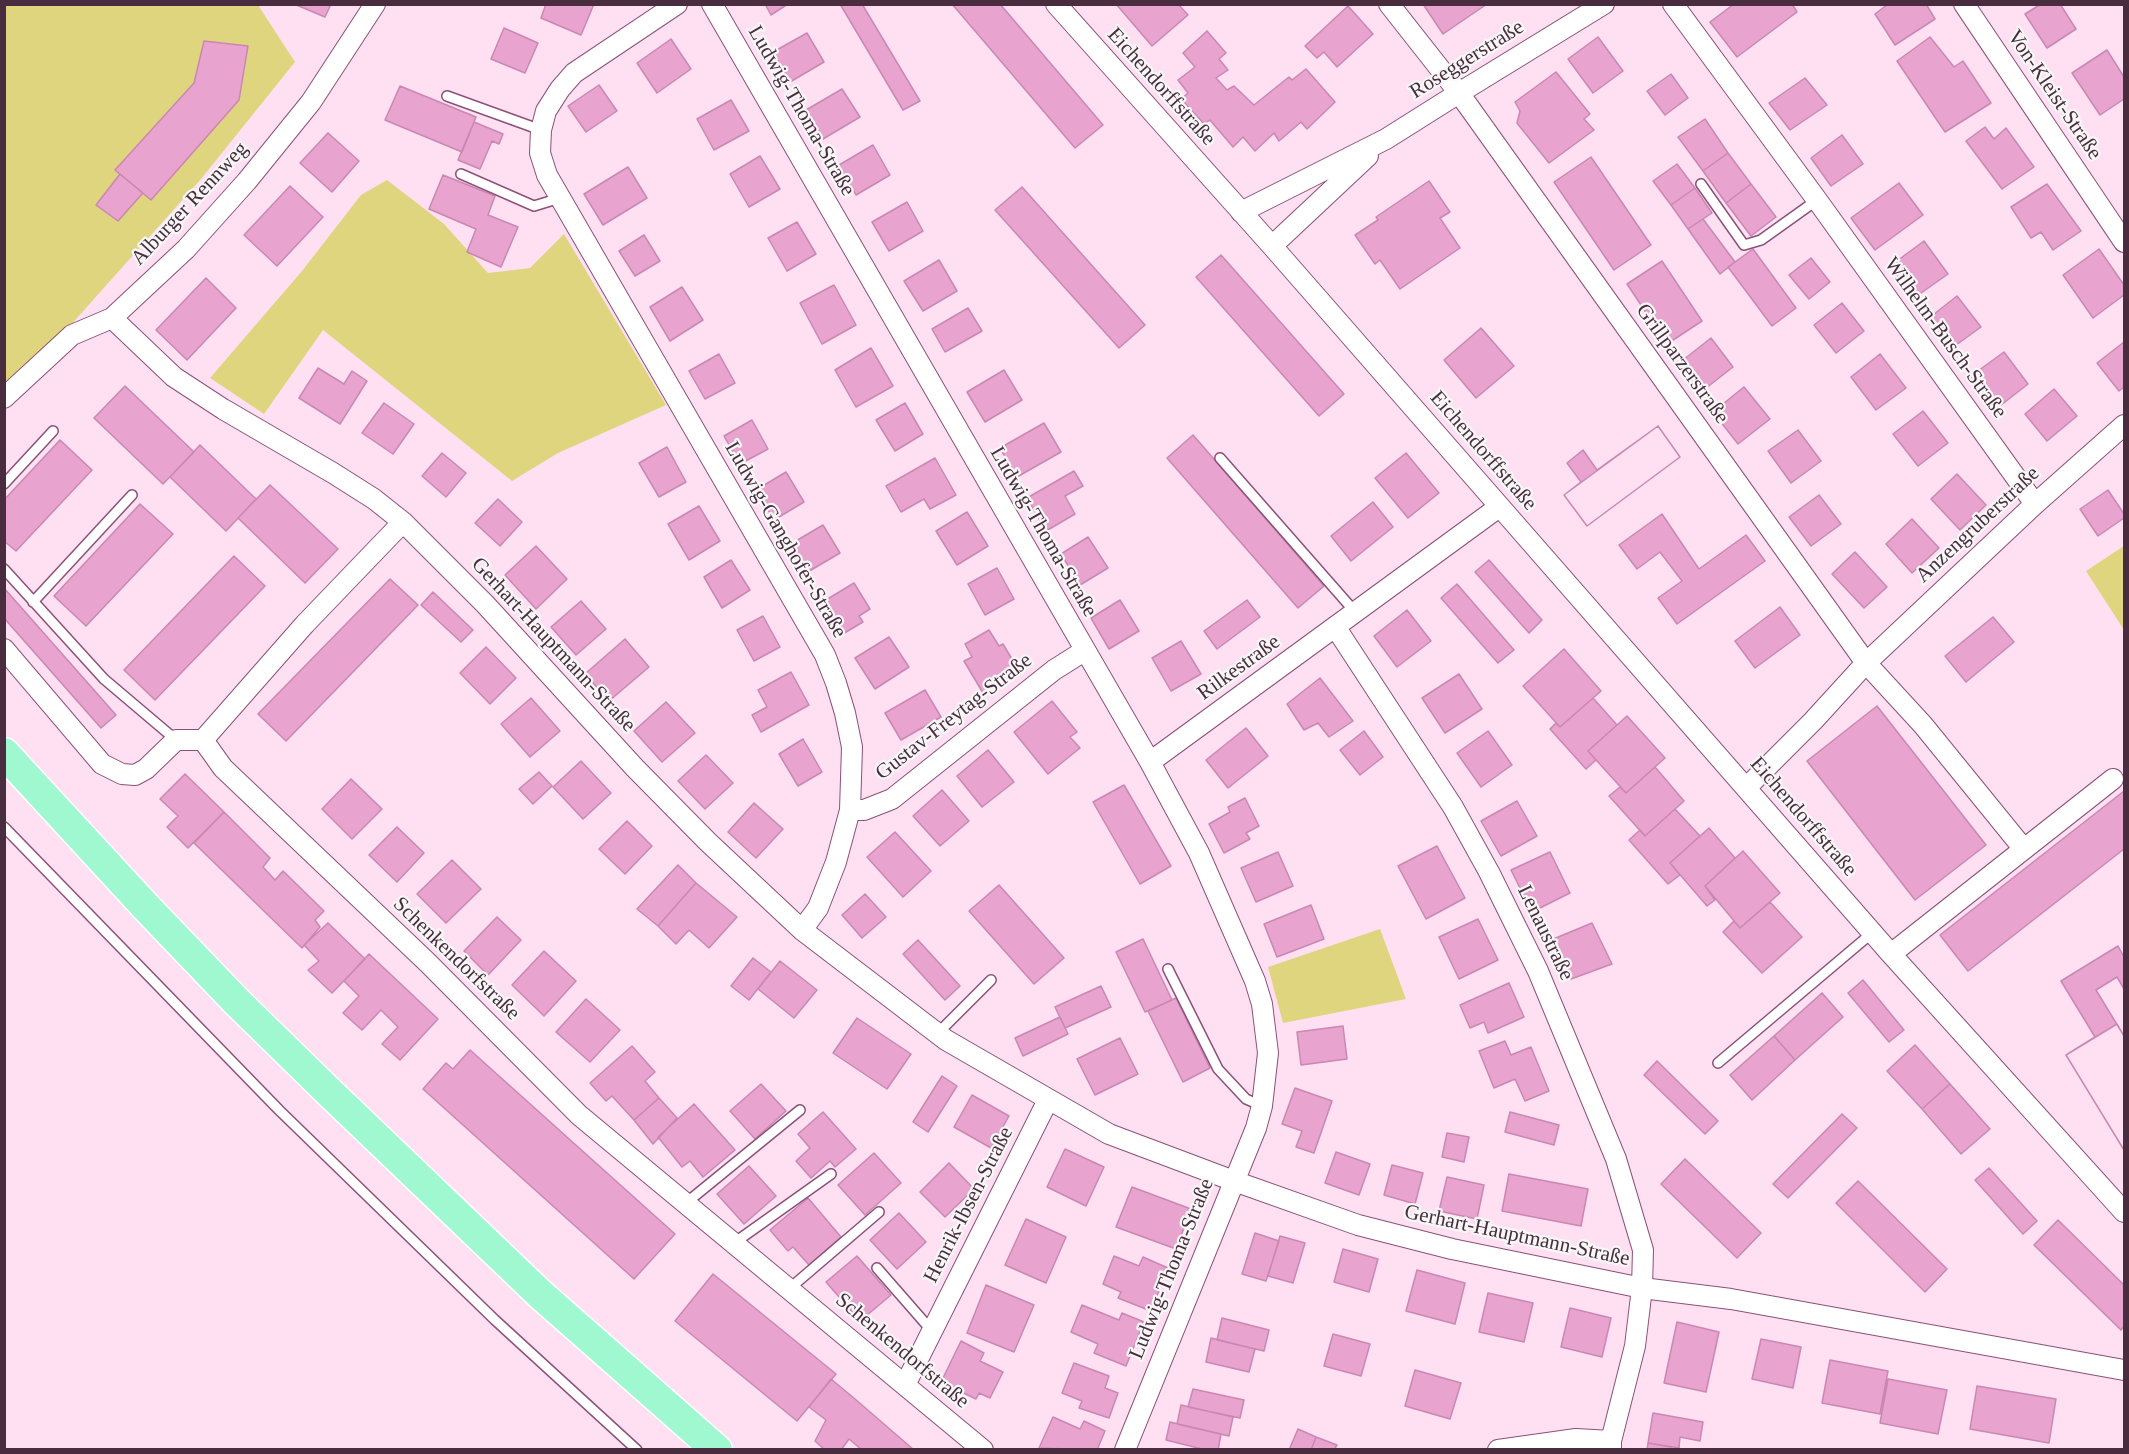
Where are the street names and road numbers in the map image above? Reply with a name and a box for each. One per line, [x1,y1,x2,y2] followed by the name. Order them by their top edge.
[1405,15,1529,105] street label: Roseggerstraße
[742,21,860,201] street label: Ludwig-Thoma-Straße
[1101,23,1221,151] street label: Eichendorffstraße
[2001,25,2107,165] street label: Von-Kleist-Straße
[126,137,254,271] street label: Alburger Rennweg
[1878,253,2012,423] street label: Wilhelm-Busch-Straße
[1630,299,1734,429] street label: Grillparzerstraße
[1424,386,1542,516] street label: Eichendorffstraße
[719,437,851,643] street label: Ludwig-Ganghofer-Straße
[984,442,1102,622] street label: Ludwig-Thoma-Straße
[1911,461,2045,589] street label: Anzengruberstraße
[465,552,641,738] street label: Gerhart-Hauptmann-Straße
[1193,630,1285,706] street label: Rilkestraße
[871,648,1037,786] street label: Gustav-Freytag-Straße
[1744,752,1862,882] street label: Eichendorffstraße
[1511,881,1579,985] street label: Lenaustraße
[387,892,525,1026] street label: Schenkendorfstraße
[919,1123,1019,1287] street label: Henrik-Ibsen-Straße
[1124,1175,1220,1363] street label: Ludwig-Thoma-Straße
[1402,1200,1632,1272] street label: Gerhart-Hauptmann-Straße
[830,1288,974,1414] street label: Schenkendorfstraße

